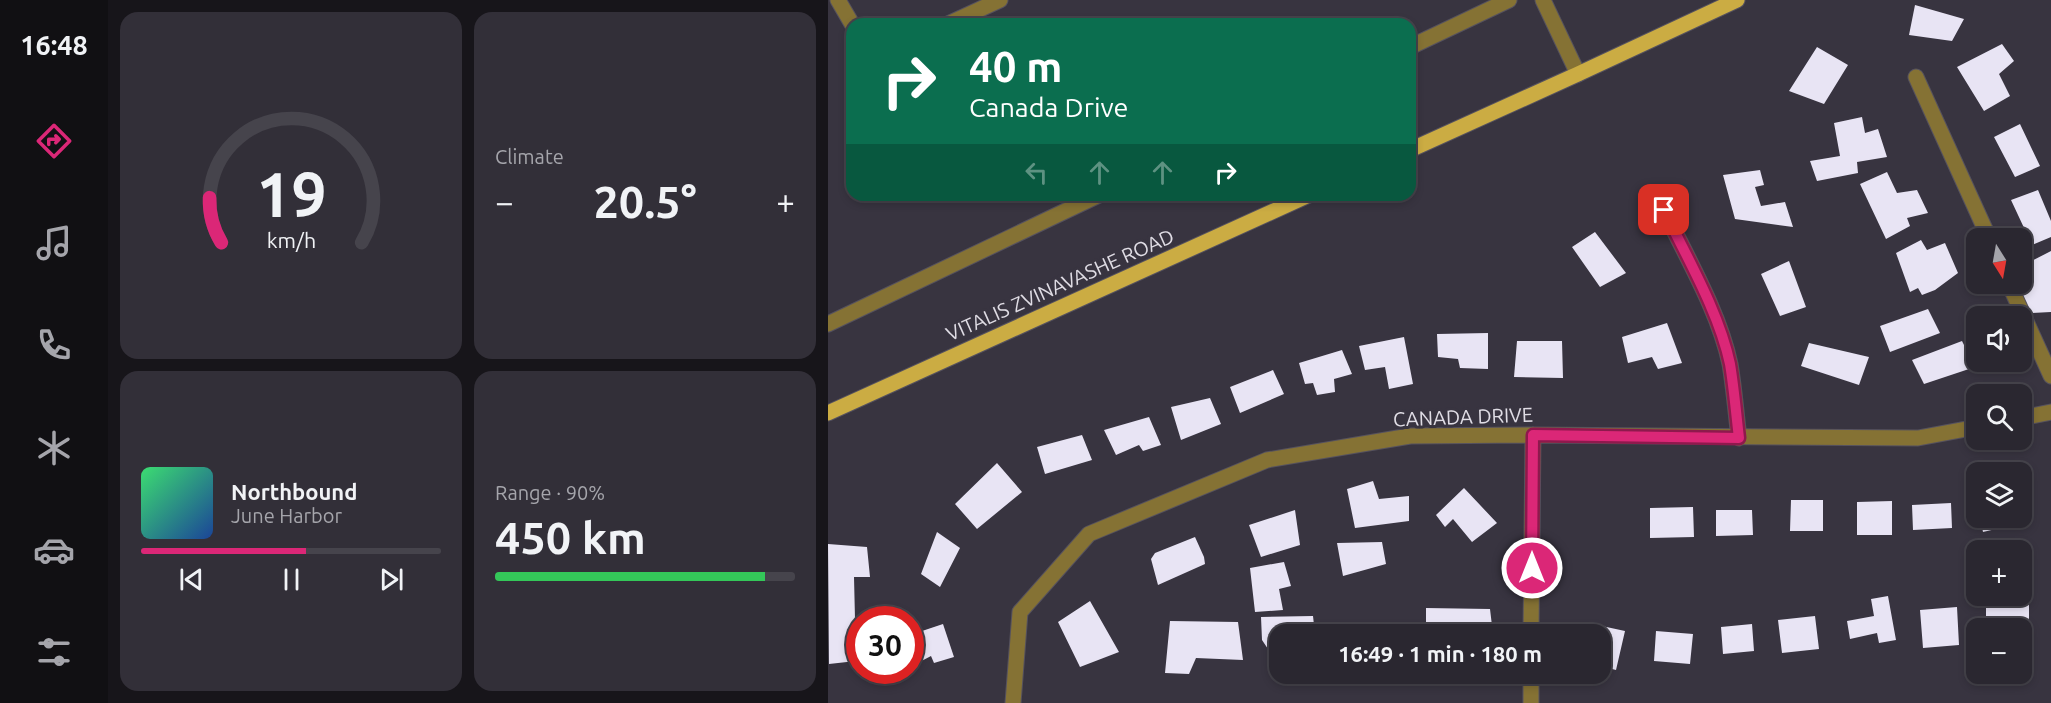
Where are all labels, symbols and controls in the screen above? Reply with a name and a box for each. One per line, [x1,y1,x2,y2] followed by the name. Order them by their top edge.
[20,30,88,60] text: 16:48
[870,42,948,120] icon: right
[969,43,1063,90] text: 40 m
[969,92,1128,122] text: Canada Drive
[33,120,75,162] icon: directions
[495,145,564,168] text: Climate
[1020,156,1053,189] icon: left
[1083,156,1116,189] icon: ahead
[1146,156,1179,189] icon: ahead
[1209,156,1242,189] icon: right
[256,159,326,229] text: 19
[593,176,697,227] text: 20.5°
[495,183,514,220] text: −
[776,183,795,220] text: +
[1638,184,1689,235] pin
[1647,193,1680,226] icon: arrive
[33,222,75,264] icon: music
[942,224,1177,345] street label: VITALIS ZVINAVASHE ROAD
[266,228,316,252] text: km/h
[1966,228,2032,294] north arrow
[1966,228,2032,684] map controls
[1966,306,2032,372] button: sound
[33,324,75,366] icon: phone
[1966,384,2032,450] button: search
[1393,403,1533,430] street label: CANADA DRIVE
[33,427,75,469] icon: climate
[1966,462,2032,528] button: layers
[231,479,357,504] text: Northbound
[495,481,605,504] text: Range · 90%
[231,504,342,527] text: June Harbor
[495,512,646,563] text: 450 km
[33,529,75,571] icon: car
[1500,536,1564,600] position arrow
[1966,540,2032,606] button: +
[175,563,208,596] icon: previous
[275,563,308,596] icon: pause
[375,563,408,596] icon: next
[846,606,924,684] speed limit sign: 30
[1966,618,2032,684] button: −
[33,631,75,673] icon: filters
[1338,641,1542,666] text: 16:49 · 1 min · 180 m

